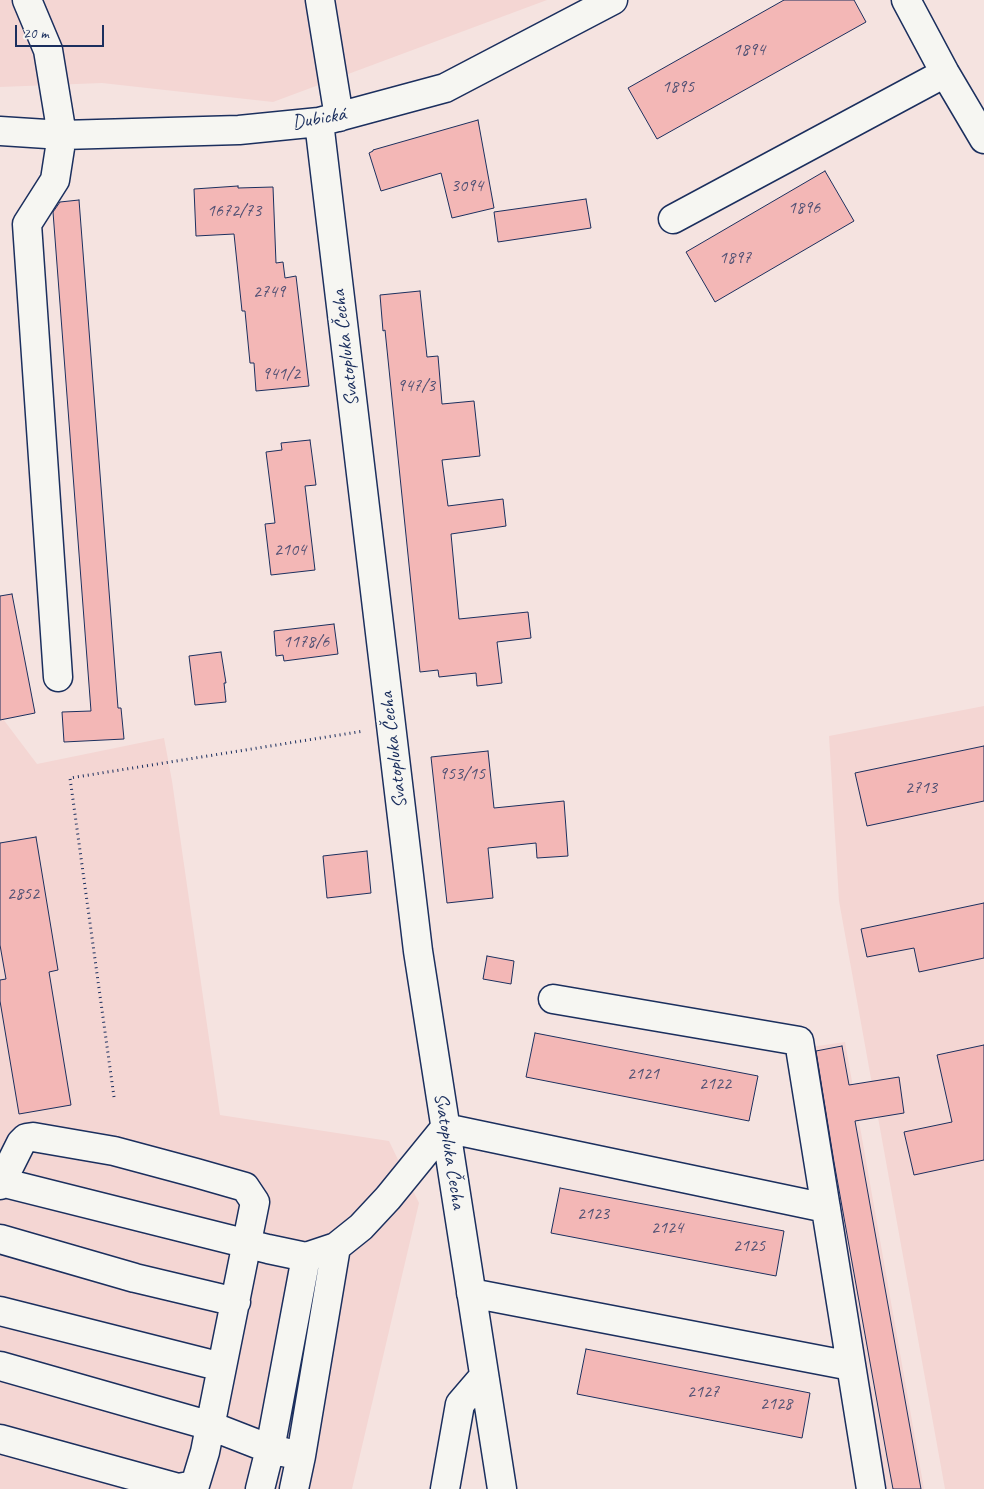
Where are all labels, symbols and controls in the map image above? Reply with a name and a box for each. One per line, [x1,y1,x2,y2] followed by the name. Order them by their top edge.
[18,15,106,47] scale bar
[23,24,49,43] text: 20 m
[733,39,765,61] house number: 1894
[662,76,694,98] house number: 1895
[290,102,348,136] street label: Dubická
[451,175,483,197] house number: 3094
[788,197,820,219] house number: 1896
[207,200,261,222] house number: 1672/73
[719,247,751,269] house number: 1897
[253,281,285,303] house number: 2749
[327,288,365,408] street label: Svatopluka Čecha
[262,363,300,385] house number: 941/2
[397,375,435,397] house number: 947/3
[274,539,306,561] house number: 2104
[283,631,329,653] house number: 1178/6
[375,690,413,810] street label: Svatopluka Čecha
[439,763,485,785] house number: 953/15
[905,777,937,799] house number: 2713
[7,883,39,905] house number: 2852
[627,1063,659,1085] house number: 2121
[699,1073,731,1095] house number: 2122
[428,1091,470,1211] street label: Svatopluka Čecha
[577,1203,609,1225] house number: 2123
[651,1217,683,1239] house number: 2124
[733,1235,765,1257] house number: 2125
[687,1381,719,1403] house number: 2127
[760,1393,792,1415] house number: 2128

